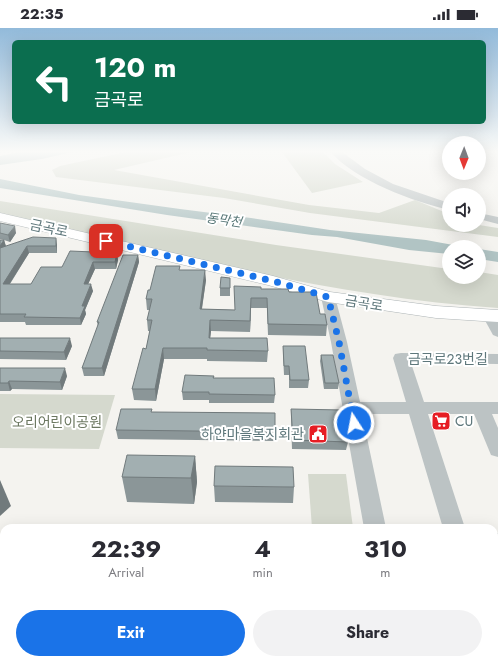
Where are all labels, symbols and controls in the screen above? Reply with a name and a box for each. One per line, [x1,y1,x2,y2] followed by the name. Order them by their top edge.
[20,3,64,25] text: 22:35
[94,47,177,88] text: 120 m
[28,56,80,108] icon: left
[94,87,144,113] text: 금곡로
[442,136,486,180] north arrow
[442,136,486,284] map controls
[442,188,486,232] button: sound
[205,208,244,232] water label: 동막천
[28,214,70,242] street label: 금곡로
[89,224,123,258] pin
[95,230,117,252] icon: arrive
[442,240,486,284] button: layers
[343,290,385,316] street label: 금곡로
[408,349,488,369] street label: 금곡로23번길
[333,402,375,444] position arrow
[430,410,452,432] supermarket icon: CU
[455,411,473,431] place label: CU
[12,412,102,432] park label: 오리어린이공원
[307,423,329,445] public building icon: 하얀마을복지회관
[201,424,304,444] place label: 하얀마을복지회관
[91,531,161,566] text: 22:39
[254,531,271,566] text: 4
[364,531,407,566] text: 310
[108,563,144,582] text: Arrival
[252,563,273,582] text: min
[380,563,390,582] text: m
[16,610,245,656] button: Exit
[253,610,482,656] button: Share

